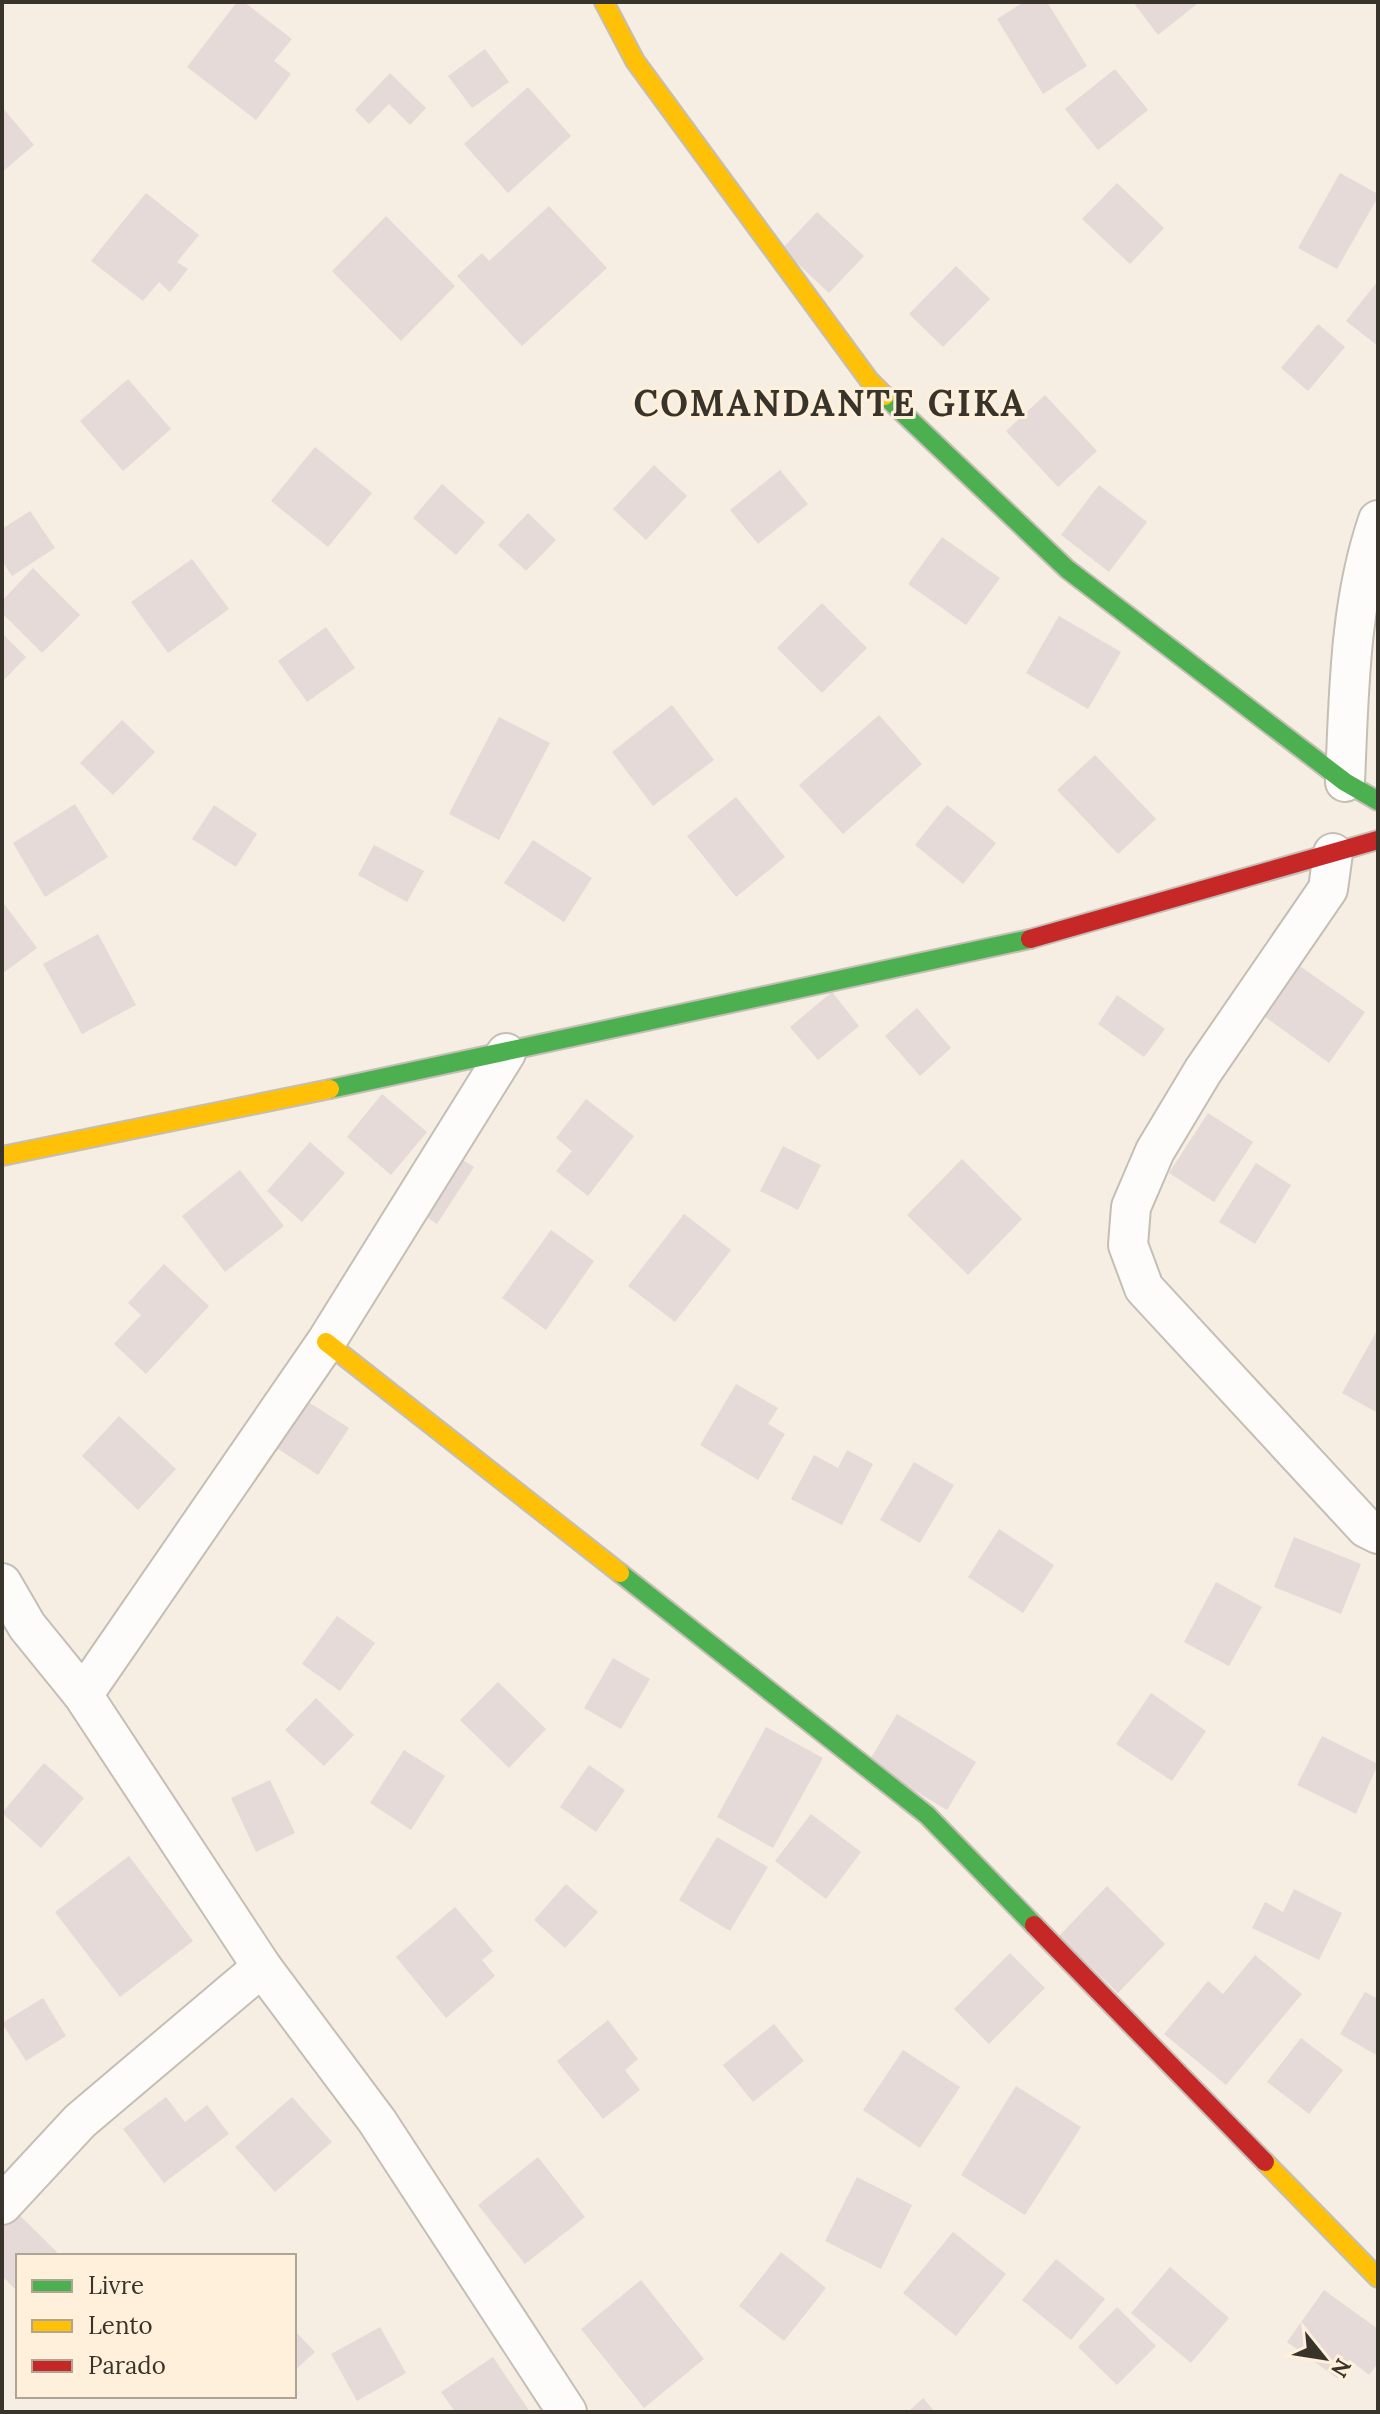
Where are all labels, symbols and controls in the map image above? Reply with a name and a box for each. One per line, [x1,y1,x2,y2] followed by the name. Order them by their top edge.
[633,380,1027,426] district label: COMANDANTE GIKA
[16,2254,296,2398] legend
[88,2270,144,2301] text: Livre
[88,2310,153,2341] text: Lento
[1284,2318,1364,2398] north arrow
[88,2350,166,2381] text: Parado
[1325,2354,1358,2382] text: N

